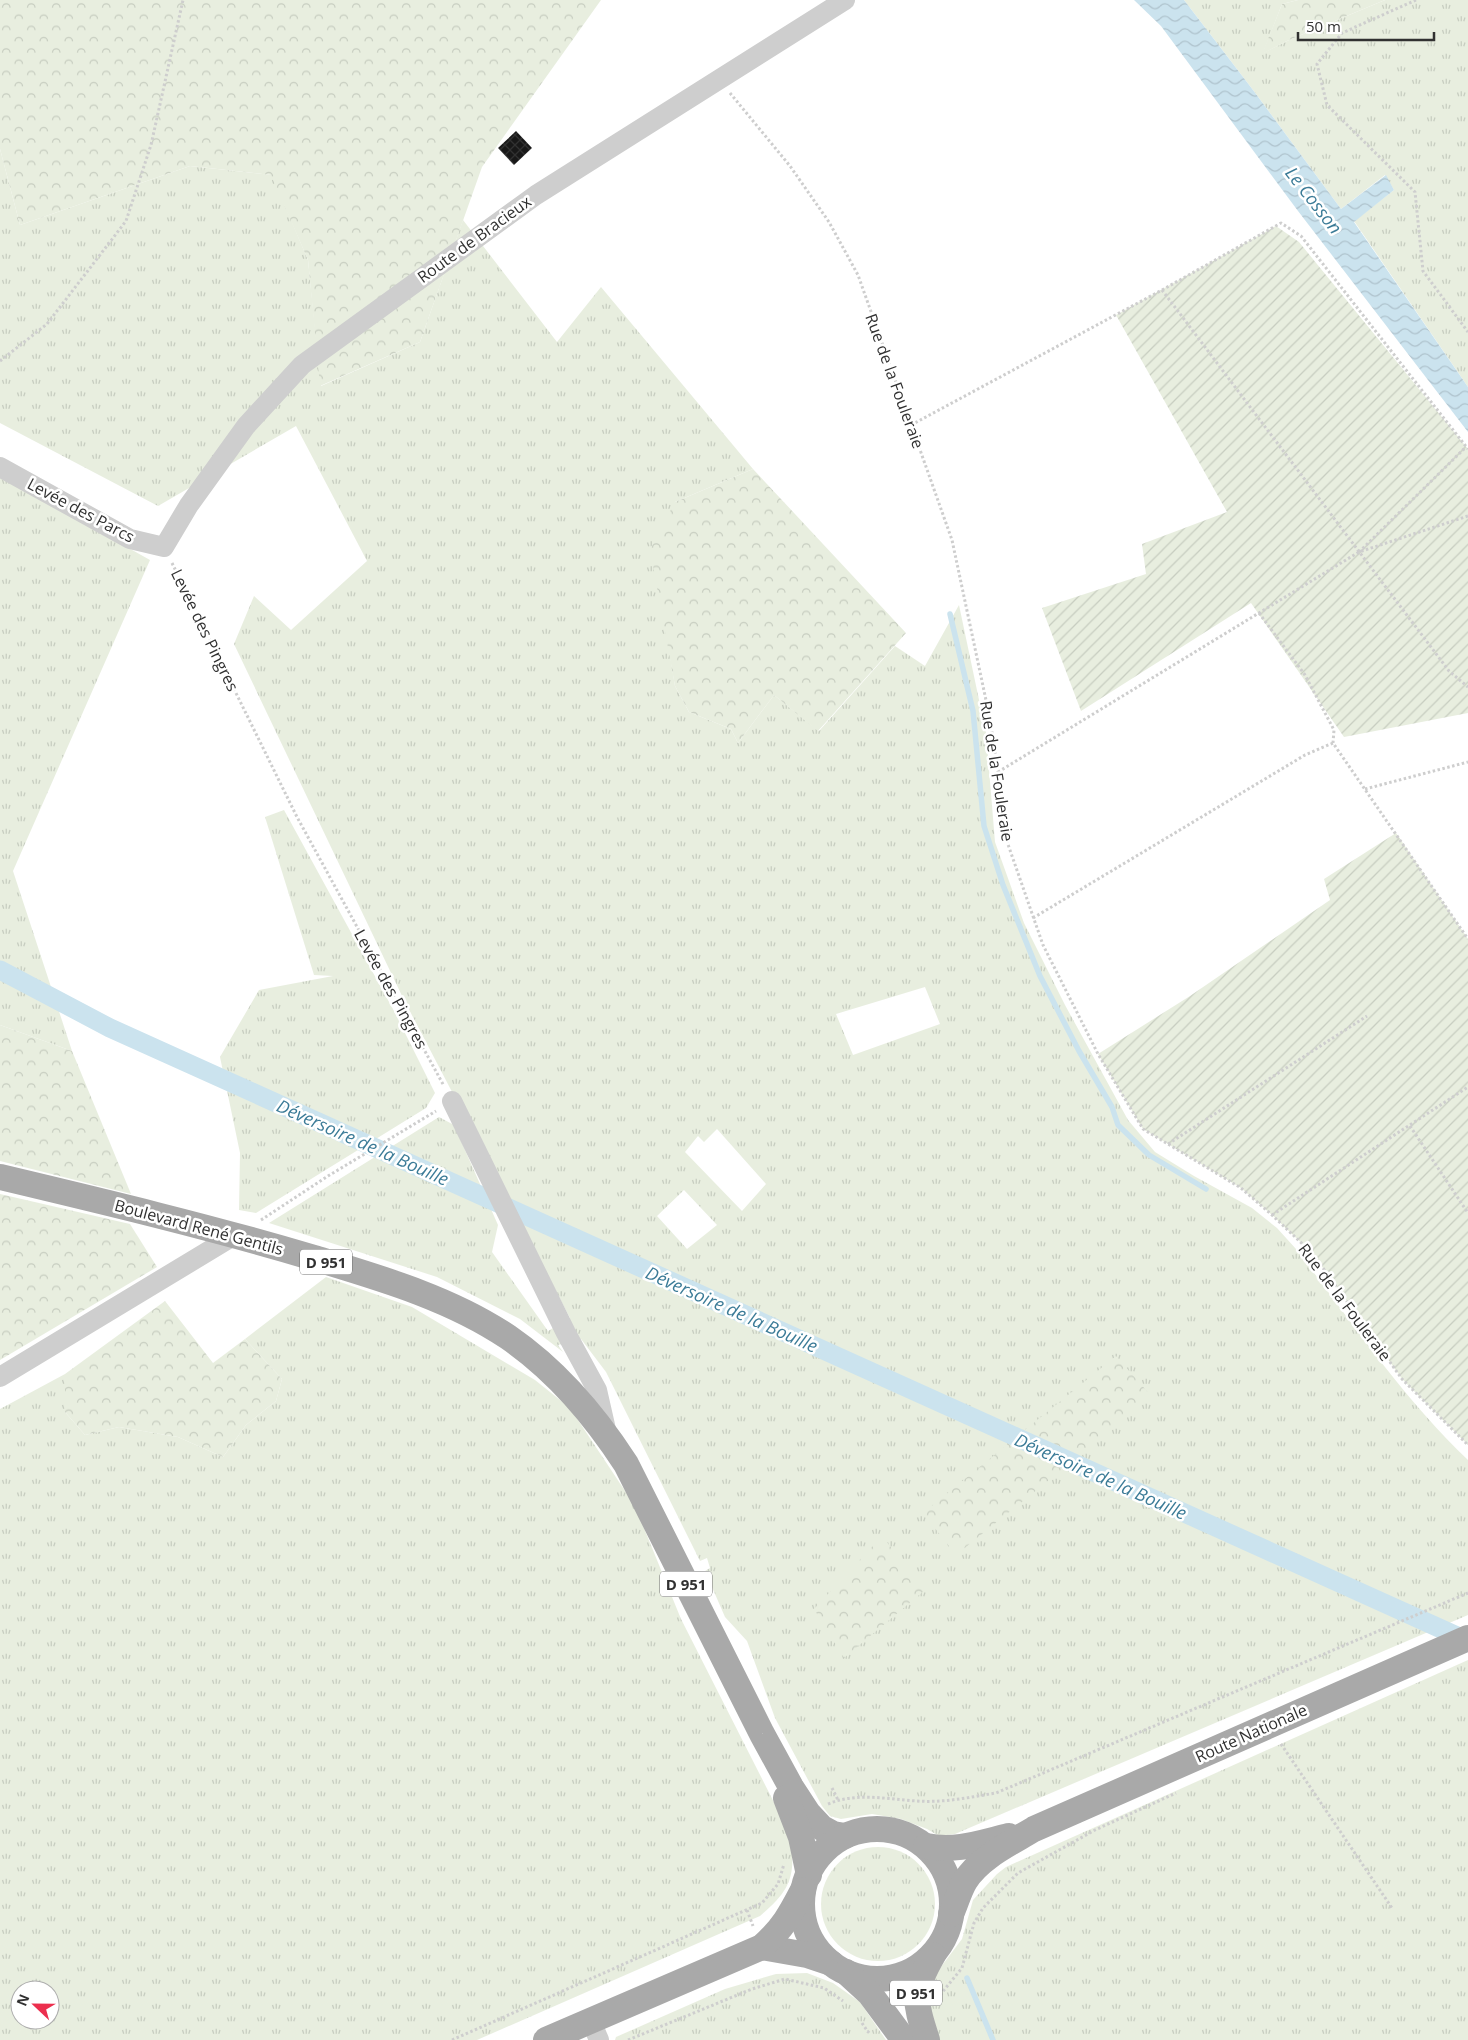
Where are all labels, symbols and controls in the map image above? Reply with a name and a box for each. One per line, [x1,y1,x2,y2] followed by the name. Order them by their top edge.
[1298,10,1434,42] scale bar
[1306,16,1341,36] text: 50 m
[1280,161,1348,239] water label: Le Cosson
[413,190,536,288] street label: Route de Bracieux
[860,311,930,452] street label: Rue de la Fouleraie
[24,473,138,547] street label: Levée des Parcs
[166,565,244,695] street label: Levée des Pingres
[975,699,1019,843] street label: Rue de la Fouleraie
[349,925,433,1053] street label: Levée des Pingres
[273,1093,453,1191] water label: Déversoire de la Bouille
[112,1194,286,1260] street label: Boulevard René Gentils
[1293,1239,1397,1365] street label: Rue de la Fouleraie
[300,1250,352,1274] road number: D 951
[642,1260,822,1358] water label: Déversoire de la Bouille
[1011,1427,1191,1525] water label: Déversoire de la Bouille
[660,1572,712,1596] road number: D 951
[1192,1699,1310,1767] street label: Route Nationale
[10,1980,60,2030] north arrow
[890,1980,942,2006] road number: D 951
[12,1991,33,2009] text: N

